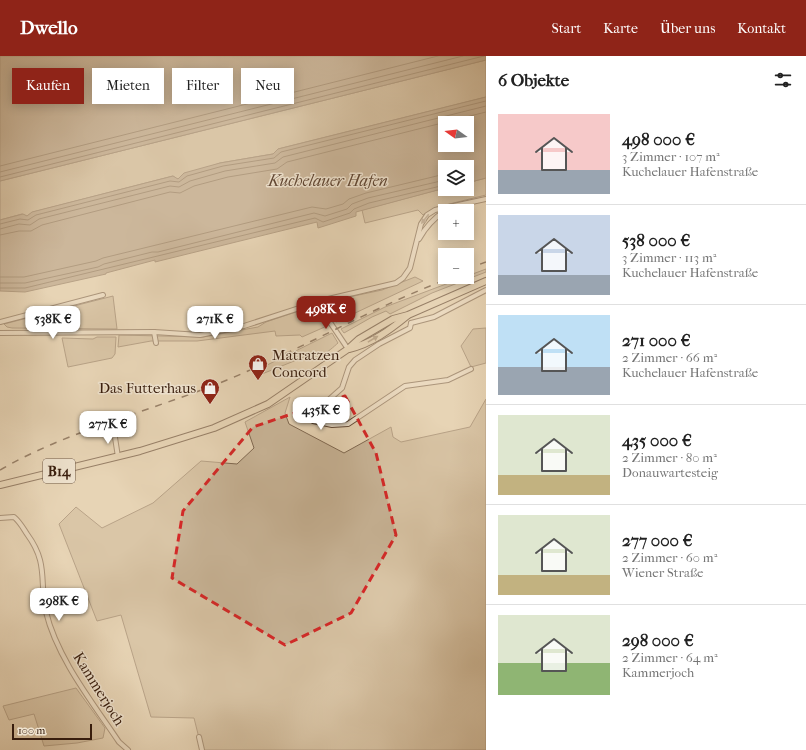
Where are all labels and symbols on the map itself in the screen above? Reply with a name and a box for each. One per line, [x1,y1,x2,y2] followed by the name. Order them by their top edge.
[438,116,474,152] north arrow
[267,171,388,190] water label: Kuchelauer Hafen
[421,213,430,224] one-way arrow
[293,296,359,330] pin: 498K €
[20,306,86,340] pin: 538K €
[182,306,248,340] pin: 271K €
[367,336,379,343] one-way arrow
[272,346,340,381] place label: Matratzen Concord
[247,353,269,381] shop icon: Matratzen Concord
[199,377,221,405] shop icon: Das Futterhaus
[99,379,196,397] place label: Das Futterhaus
[288,397,354,431] pin: 435K €
[75,411,141,445] pin: 277K €
[43,459,75,483] road number: B14
[26,588,92,622] pin: 298K €
[69,649,129,730] street label: Kammerjoch
[12,722,92,741] scale bar

